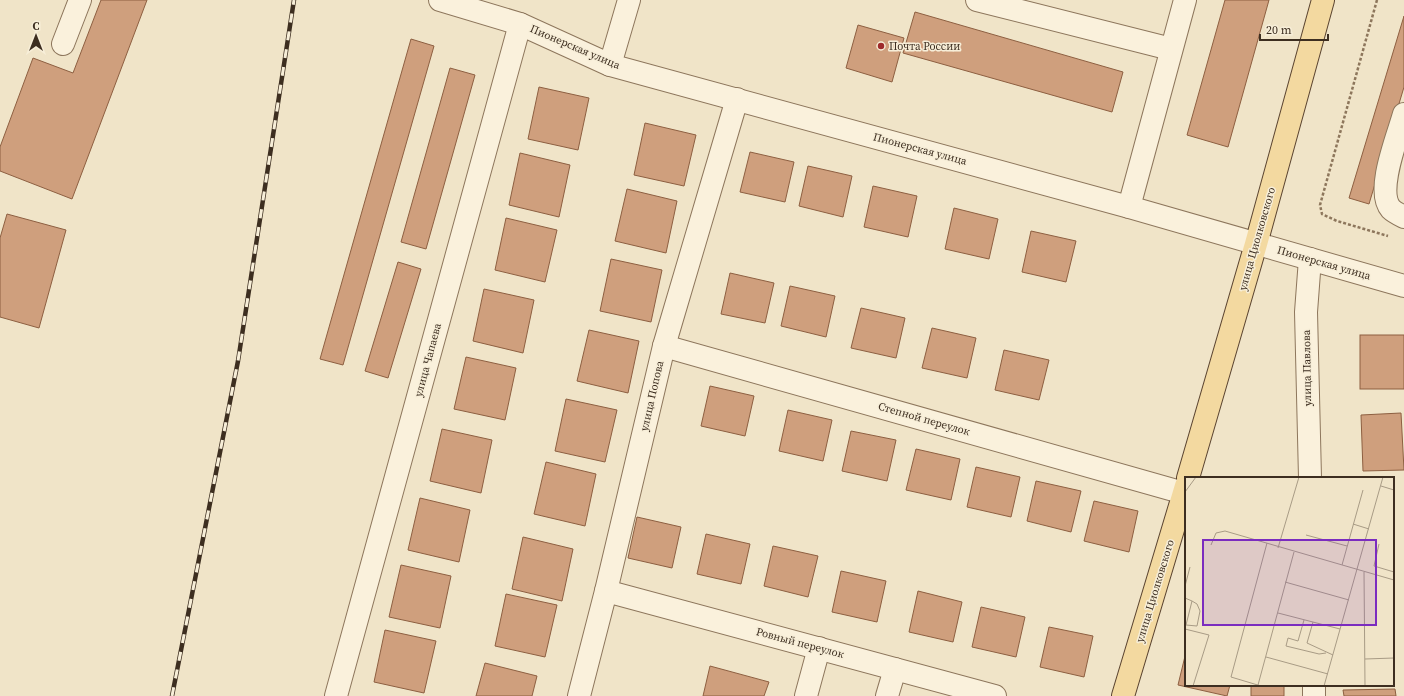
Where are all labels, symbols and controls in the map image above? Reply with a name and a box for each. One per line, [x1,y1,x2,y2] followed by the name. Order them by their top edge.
[16,16,56,56] north arrow
[1260,16,1328,42] scale bar
[33,19,40,34] text: С
[528,21,623,73] street label: Пионерская улица
[1266,22,1292,38] text: 20 m
[889,39,960,54] place label: Почта России
[876,41,886,51] marker: Почта России
[871,129,969,169] street label: Пионерская улица
[1235,186,1279,292] street label: улица Циолковского
[1276,242,1373,284] street label: Пионерская улица
[411,321,445,399] street label: улица Чапаева
[1299,329,1315,406] street label: улица Павлова
[637,359,667,433] street label: улица Попова
[876,399,972,439] street label: Степной переулок
[1185,477,1394,686] inset map
[1132,538,1178,644] street label: улица Циолковского
[754,624,846,662] street label: Ровный переулок

